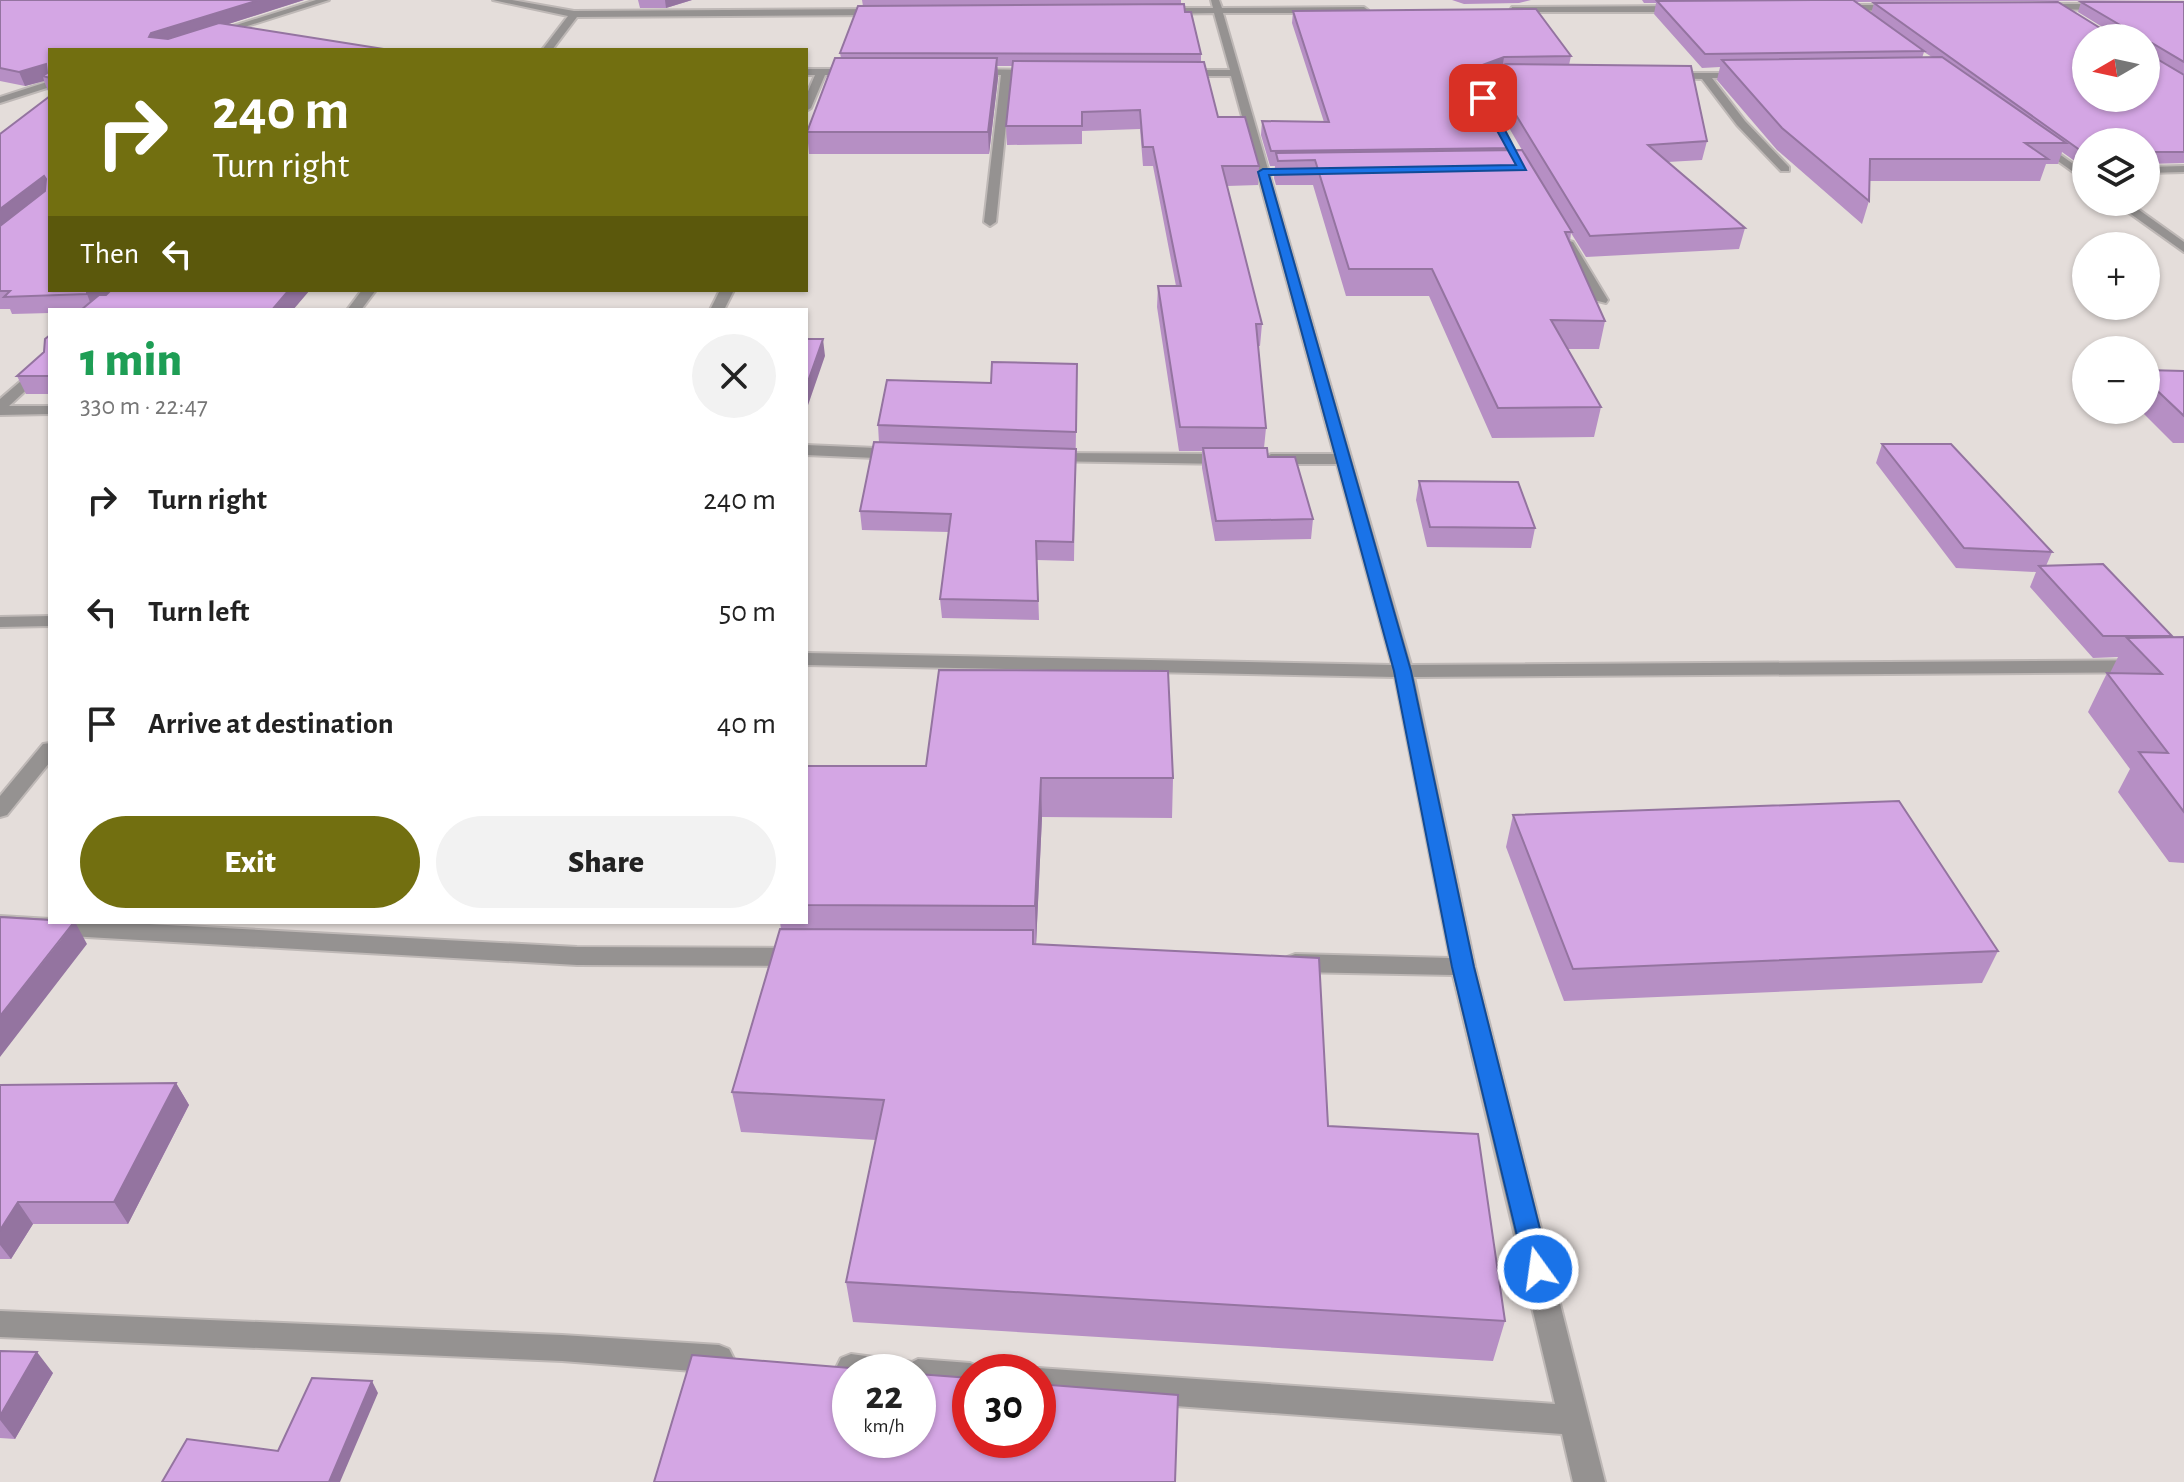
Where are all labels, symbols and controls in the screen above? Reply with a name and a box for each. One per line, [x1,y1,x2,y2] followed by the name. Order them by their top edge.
[2072,24,2160,112] north arrow
[2072,24,2160,424] map controls
[1449,64,1517,132] pin
[1461,76,1505,120] icon: arrive
[80,80,184,184] icon: right
[212,83,349,139] text: 240 m
[2072,128,2160,216] button: layers
[212,148,349,184] text: Turn right
[155,232,199,276] icon: left
[2072,232,2160,320] button: +
[80,239,139,269] text: Then
[692,334,776,418] button: close
[2072,336,2160,424] button: −
[80,337,182,385] text: 1 min
[80,393,208,419] text: 330 m · 22:47
[80,478,124,522] icon: right
[148,485,267,515] text: Turn right
[703,485,776,515] text: 240 m
[80,590,124,634] icon: left
[148,597,249,627] text: Turn left
[719,597,776,627] text: 50 m
[80,702,124,746] icon: arrive
[148,709,394,739] text: Arrive at destination
[717,709,776,739] text: 40 m
[80,816,420,908] button: Exit
[436,816,776,908] button: Share
[1496,1227,1580,1311] position arrow
[952,1354,1056,1458] speed limit sign: 30
[865,1376,903,1416] text: 22
[863,1416,905,1436] text: km/h

